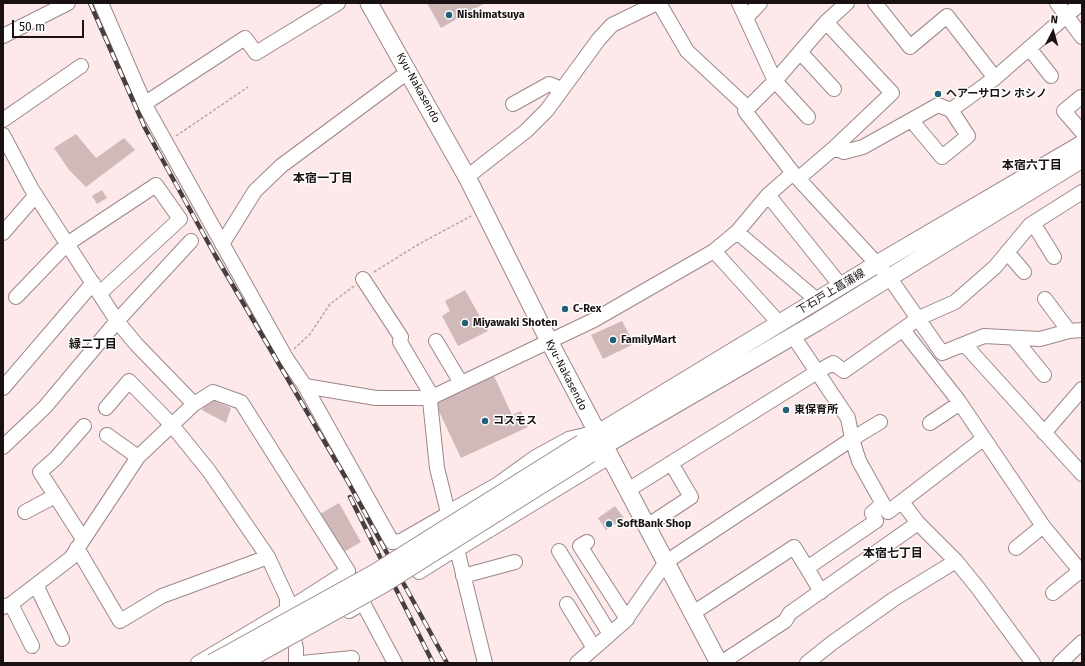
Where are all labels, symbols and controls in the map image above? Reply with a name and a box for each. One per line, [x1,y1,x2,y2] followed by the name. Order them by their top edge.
[457,8,525,22] place label: Nishimatsuya
[444,10,454,20] marker: Nishimatsuya
[14,12,86,38] scale bar
[1033,12,1073,52] north arrow
[1050,13,1059,26] text: N
[19,20,45,34] text: 50 m
[393,51,443,125] street label: Kyu-Nakasendo
[946,87,1047,101] place label: ヘアーサロン ホシノ
[933,89,943,99] marker: ヘアーサロン ホシノ
[1002,159,1062,173] district label: 本宿六丁目
[293,172,353,186] district label: 本宿一丁目
[795,267,867,317] street label: 下石戸上菖蒲線
[573,302,601,316] place label: C-Rex
[560,304,570,314] marker: C-Rex
[473,316,558,330] place label: Miyawaki Shoten
[460,318,470,328] marker: Miyawaki Shoten
[621,333,676,347] place label: FamilyMart
[608,335,618,345] marker: FamilyMart
[542,337,590,413] street label: Kyu-Nakasendo
[69,338,117,352] district label: 緑二丁目
[794,403,838,417] place label: 東保育所
[781,405,791,415] marker: 東保育所
[493,414,537,428] place label: コスモス
[480,416,490,426] marker: コスモス
[617,517,691,531] place label: SoftBank Shop
[604,519,614,529] marker: SoftBank Shop
[863,547,923,561] district label: 本宿七丁目

